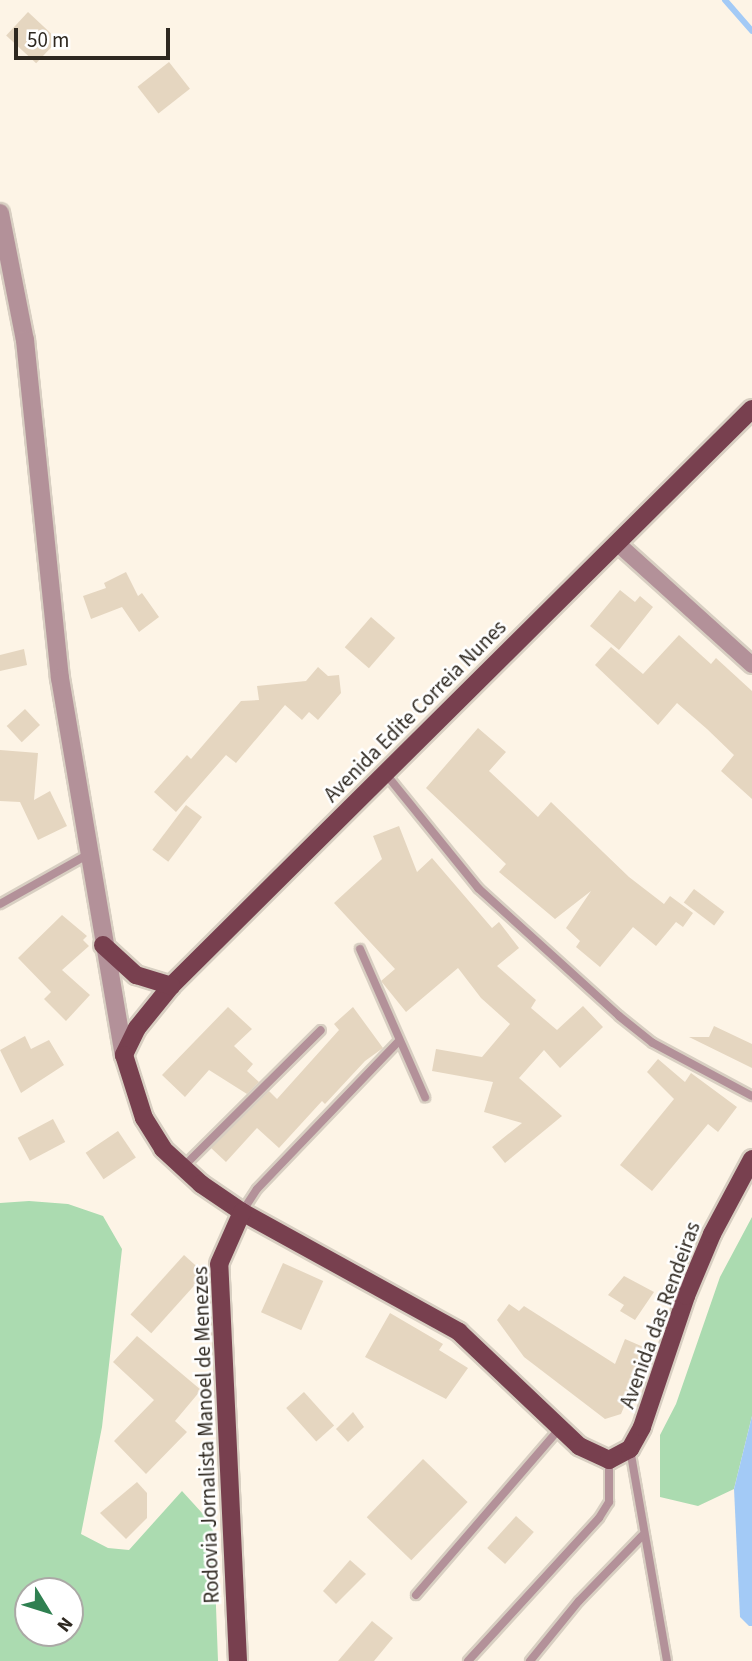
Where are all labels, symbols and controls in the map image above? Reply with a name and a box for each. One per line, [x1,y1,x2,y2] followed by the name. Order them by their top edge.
[18,14,173,58] scale bar
[27,25,69,55] text: 50 m
[319,615,511,807] street label: Avenida Edite Correia Nunes
[615,1218,705,1412] street label: Avenida das Rendeiras
[188,1266,224,1604] street label: Rodovia Jornalista Manoel de Menezes
[14,1577,84,1647] north arrow
[50,1611,79,1637] text: N

